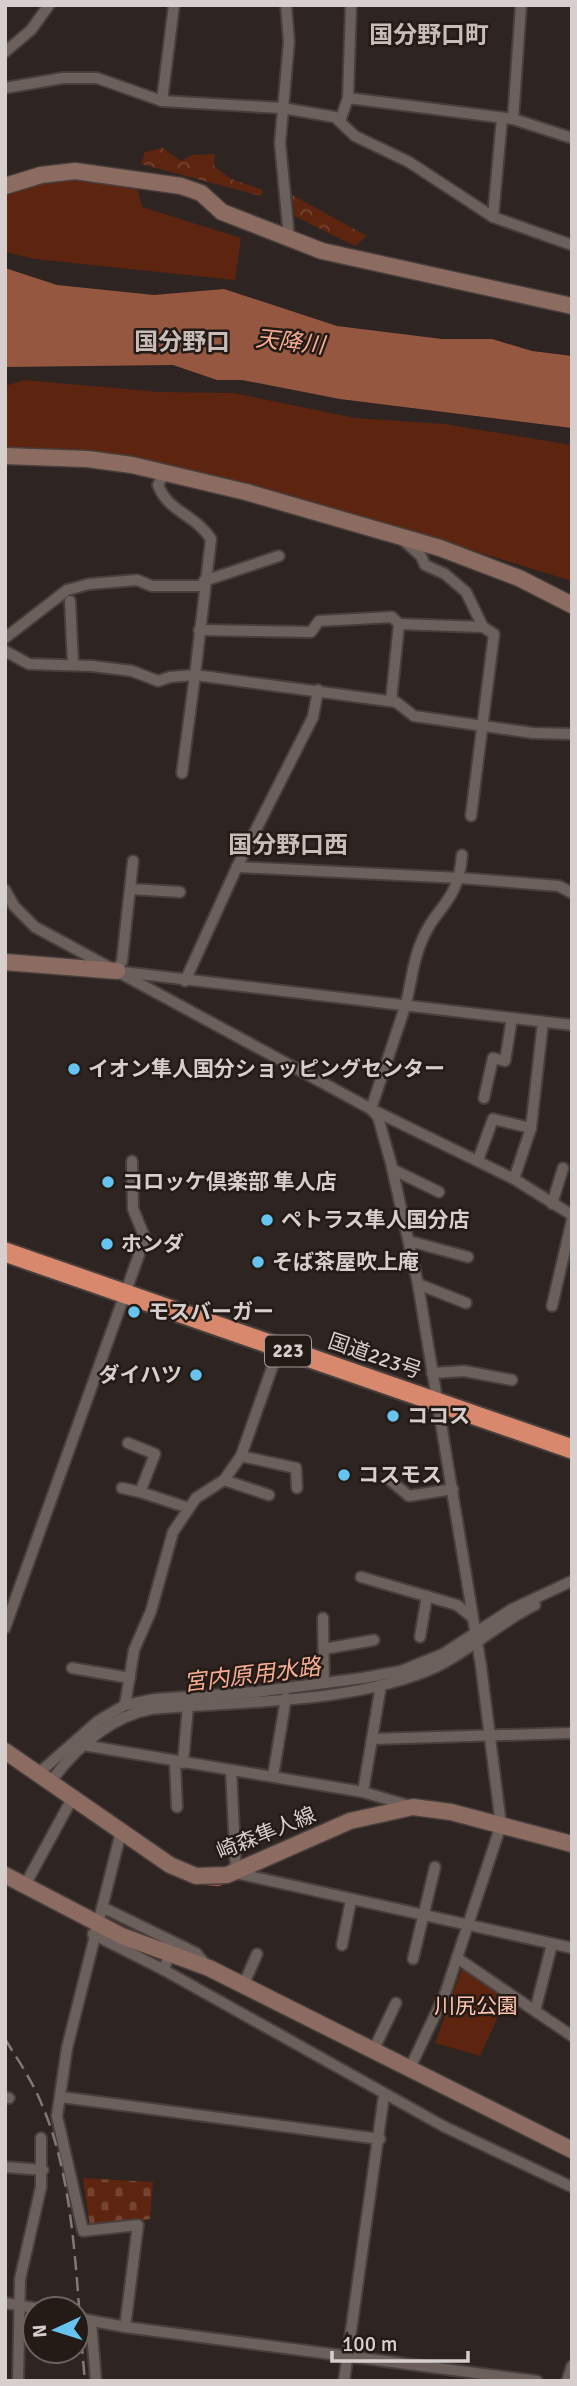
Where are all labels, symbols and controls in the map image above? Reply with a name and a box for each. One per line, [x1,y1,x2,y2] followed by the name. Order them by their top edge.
[369,20,489,50] district label: 国分野口町
[254,324,329,360] water label: 天降川
[134,327,230,357] district label: 国分野口
[228,830,348,860] district label: 国分野口西
[88,1056,445,1082] place label: イオン隼人国分ショッピングセンター
[66,1061,82,1077] marker: イオン隼人国分ショッピングセンター
[122,1169,337,1195] place label: コロッケ倶楽部 隼人店
[100,1174,116,1190] marker: コロッケ倶楽部 隼人店
[281,1207,470,1233] place label: ペトラス隼人国分店
[259,1212,275,1228] marker: ペトラス隼人国分店
[121,1231,184,1257] place label: ホンダ
[99,1236,115,1252] marker: ホンダ
[272,1249,419,1275] place label: そば茶屋吹上庵
[250,1254,266,1270] marker: そば茶屋吹上庵
[148,1299,274,1325] place label: モスバーガー
[126,1304,142,1320] marker: モスバーガー
[325,1328,425,1384] street label: 国道223号
[265,1336,311,1366] road number: 223
[98,1362,182,1388] place label: ダイハツ
[188,1367,204,1383] marker: ダイハツ
[407,1403,470,1429] place label: ココス
[385,1408,401,1424] marker: ココス
[358,1462,442,1488] place label: コスモス
[336,1467,352,1483] marker: コスモス
[182,1652,324,1698] water label: 宮内原用水路
[212,1801,320,1865] street label: 崎森隼人線
[434,1993,518,2019] park label: 川尻公園
[21,2295,91,2365] north arrow
[332,2320,468,2364] scale bar
[28,2324,52,2339] text: N
[342,2331,397,2357] text: 100 m

